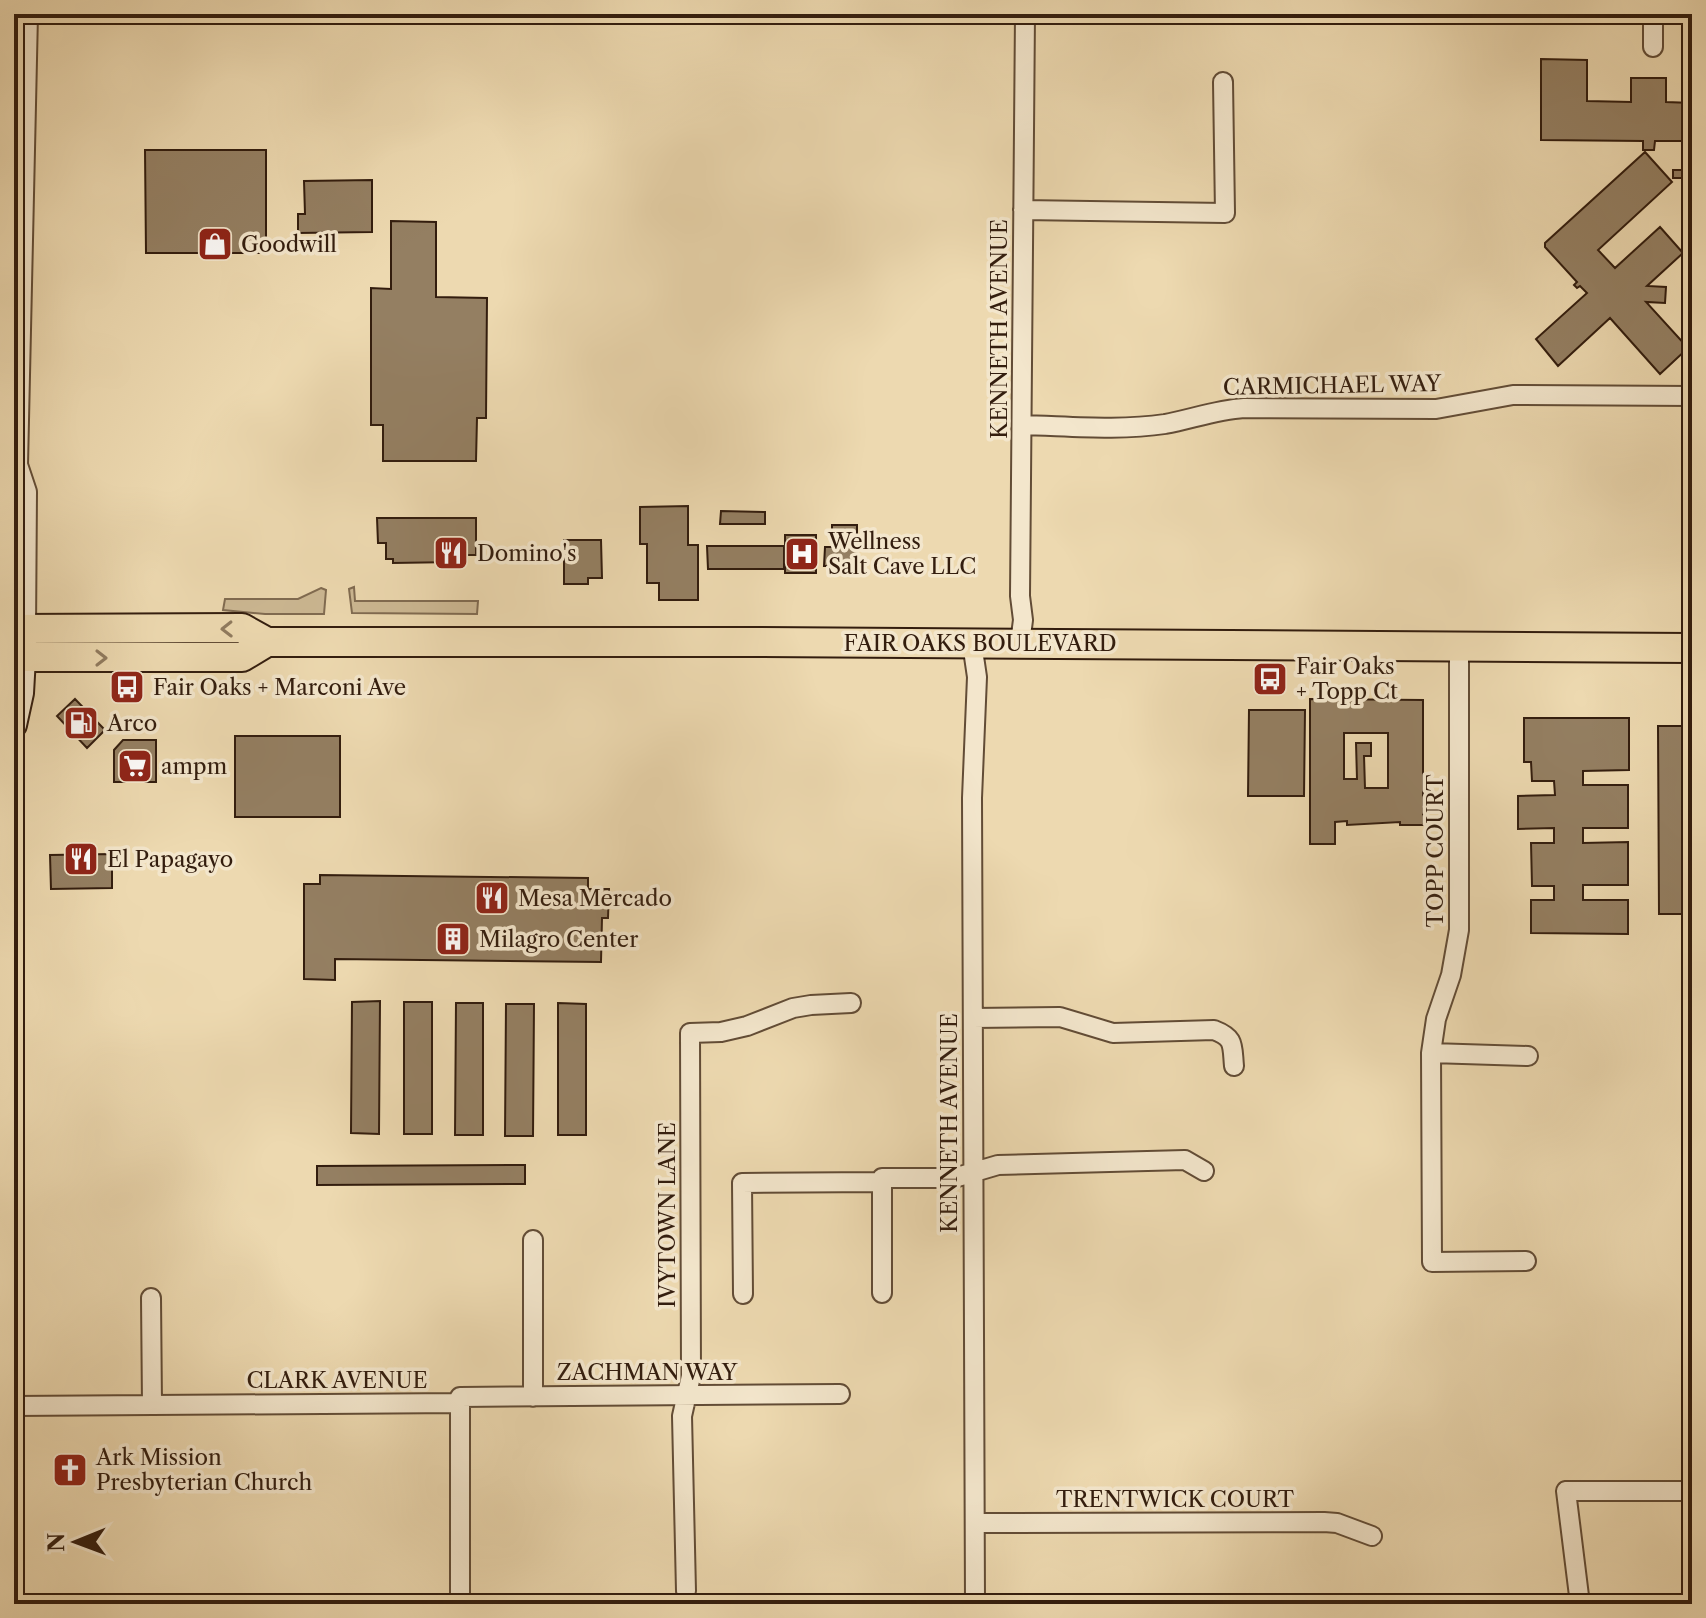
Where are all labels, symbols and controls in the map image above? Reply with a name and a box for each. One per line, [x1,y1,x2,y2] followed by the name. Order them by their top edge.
[986,219,1013,439] street label: KENNETH AVENUE
[196,225,234,263] shop icon: Goodwill
[241,231,337,258] place label: Goodwill
[1223,370,1442,401] street label: CARMICHAEL WAY
[827,528,976,580] place label: Wellness Salt Cave LLC
[432,534,470,572] restaurant icon: Domino's
[783,535,821,573] hospital icon: Wellness Salt Cave LLC
[477,540,577,567] place label: Domino's
[220,620,233,637] one-way arrow
[843,630,1117,657] street label: FAIR OAKS BOULEVARD
[95,649,108,667] one-way arrow
[1296,653,1398,705] place label: Fair Oaks + Topp Ct
[1251,660,1289,698] bus stop icon: Fair Oaks + Topp Ct
[108,668,146,706] bus stop icon: Fair Oaks + Marconi Ave
[153,674,406,701] place label: Fair Oaks + Marconi Ave
[62,704,100,742] fuel station icon: Arco
[106,710,157,737] place label: Arco
[116,747,154,785] supermarket icon: ampm
[161,753,228,780] place label: ampm
[1422,774,1449,927] street label: TOPP COURT
[62,840,100,878] restaurant icon: El Papagayo
[107,846,233,873] place label: El Papagayo
[473,879,511,917] restaurant icon: Mesa Mercado
[518,885,672,912] place label: Mesa Mercado
[434,920,472,958] building icon: Milagro Center
[479,926,638,953] place label: Milagro Center
[936,1013,963,1233] street label: KENNETH AVENUE
[654,1122,681,1308] street label: IVYTOWN LANE
[557,1359,738,1386] street label: ZACHMAN WAY
[246,1367,428,1394] street label: CLARK AVENUE
[95,1444,313,1496] place label: Ark Mission Presbyterian Church
[51,1451,89,1489] church icon: Ark Mission Presbyterian Church
[1056,1486,1295,1513] street label: TRENTWICK COURT
[36,1502,116,1582] north arrow
[43,1533,70,1552] text: N

